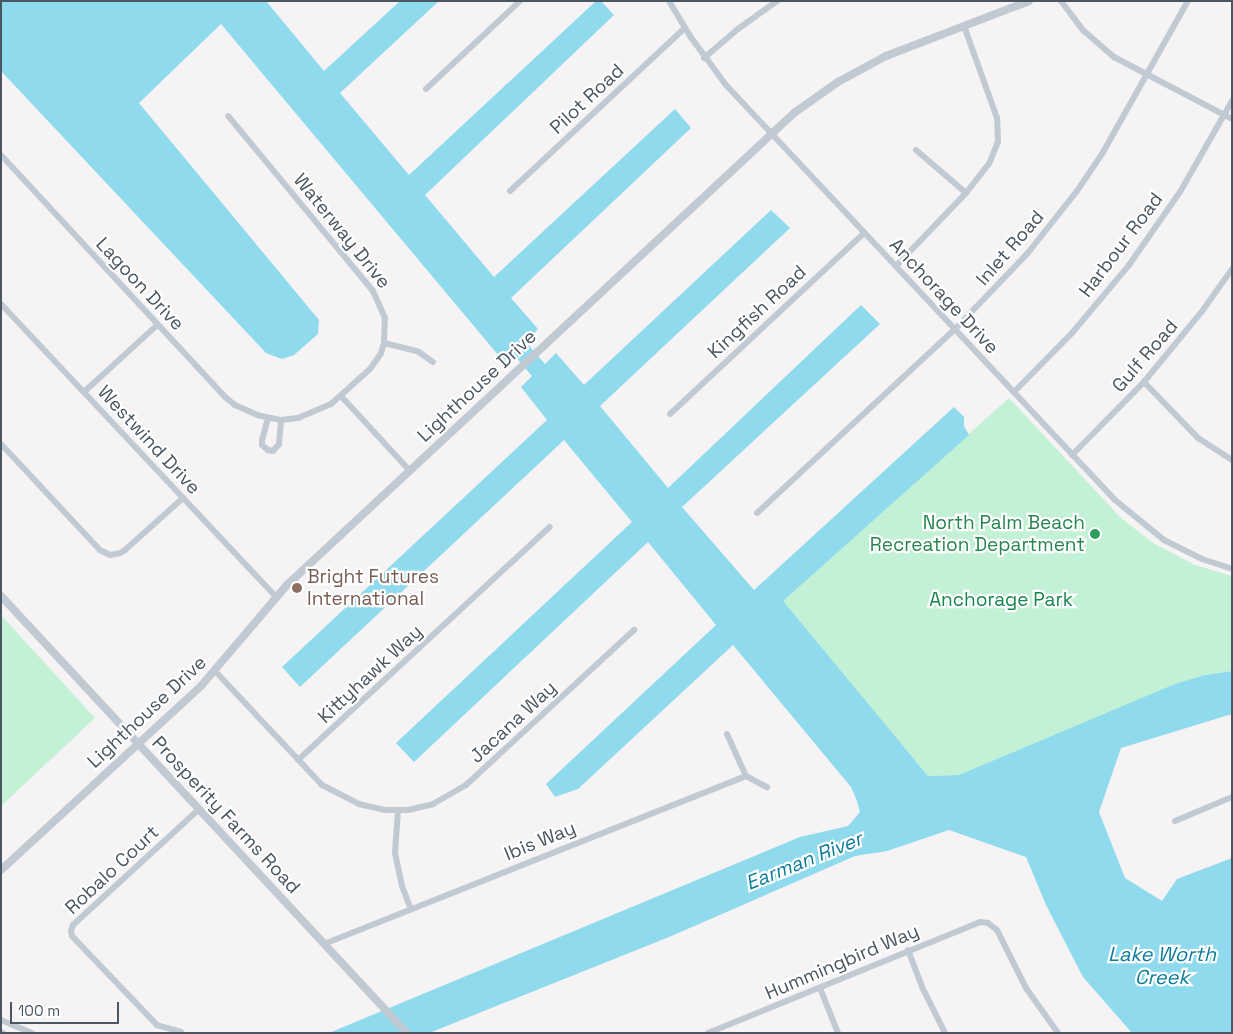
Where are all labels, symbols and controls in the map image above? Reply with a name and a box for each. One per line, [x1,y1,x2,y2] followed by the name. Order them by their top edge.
[545,59,629,139] street label: Pilot Road
[289,169,395,293] street label: Waterway Drive
[1074,188,1168,302] street label: Harbour Road
[971,206,1049,290] street label: Inlet Road
[91,233,189,335] street label: Lagoon Drive
[885,233,1003,359] street label: Anchorage Drive
[703,261,811,363] street label: Kingfish Road
[1107,315,1183,397] street label: Gulf Road
[413,325,541,447] street label: Lighthouse Drive
[93,381,205,499] street label: Westwind Drive
[870,512,1085,556] place label: North Palm Beach Recreation Department
[1089,528,1101,540] marker: North Palm Beach Recreation Department
[307,566,439,610] place label: Bright Futures International
[291,582,303,594] marker: Bright Futures International
[929,589,1073,611] park label: Anchorage Park
[313,620,427,728] street label: Kittyhawk Way
[83,651,211,773] street label: Lighthouse Drive
[465,676,561,768] street label: Jacana Way
[147,732,305,898] street label: Prosperity Farms Road
[501,816,579,866] street label: Ibis Way
[60,821,164,919] street label: Robalo Court
[742,827,866,895] water label: Earman River
[762,919,922,1005] street label: Hummingbird Way
[1108,943,1216,990] water label: Lake Worth Creek
[12,992,121,1024] scale bar
[18,1001,60,1020] text: 100 m

